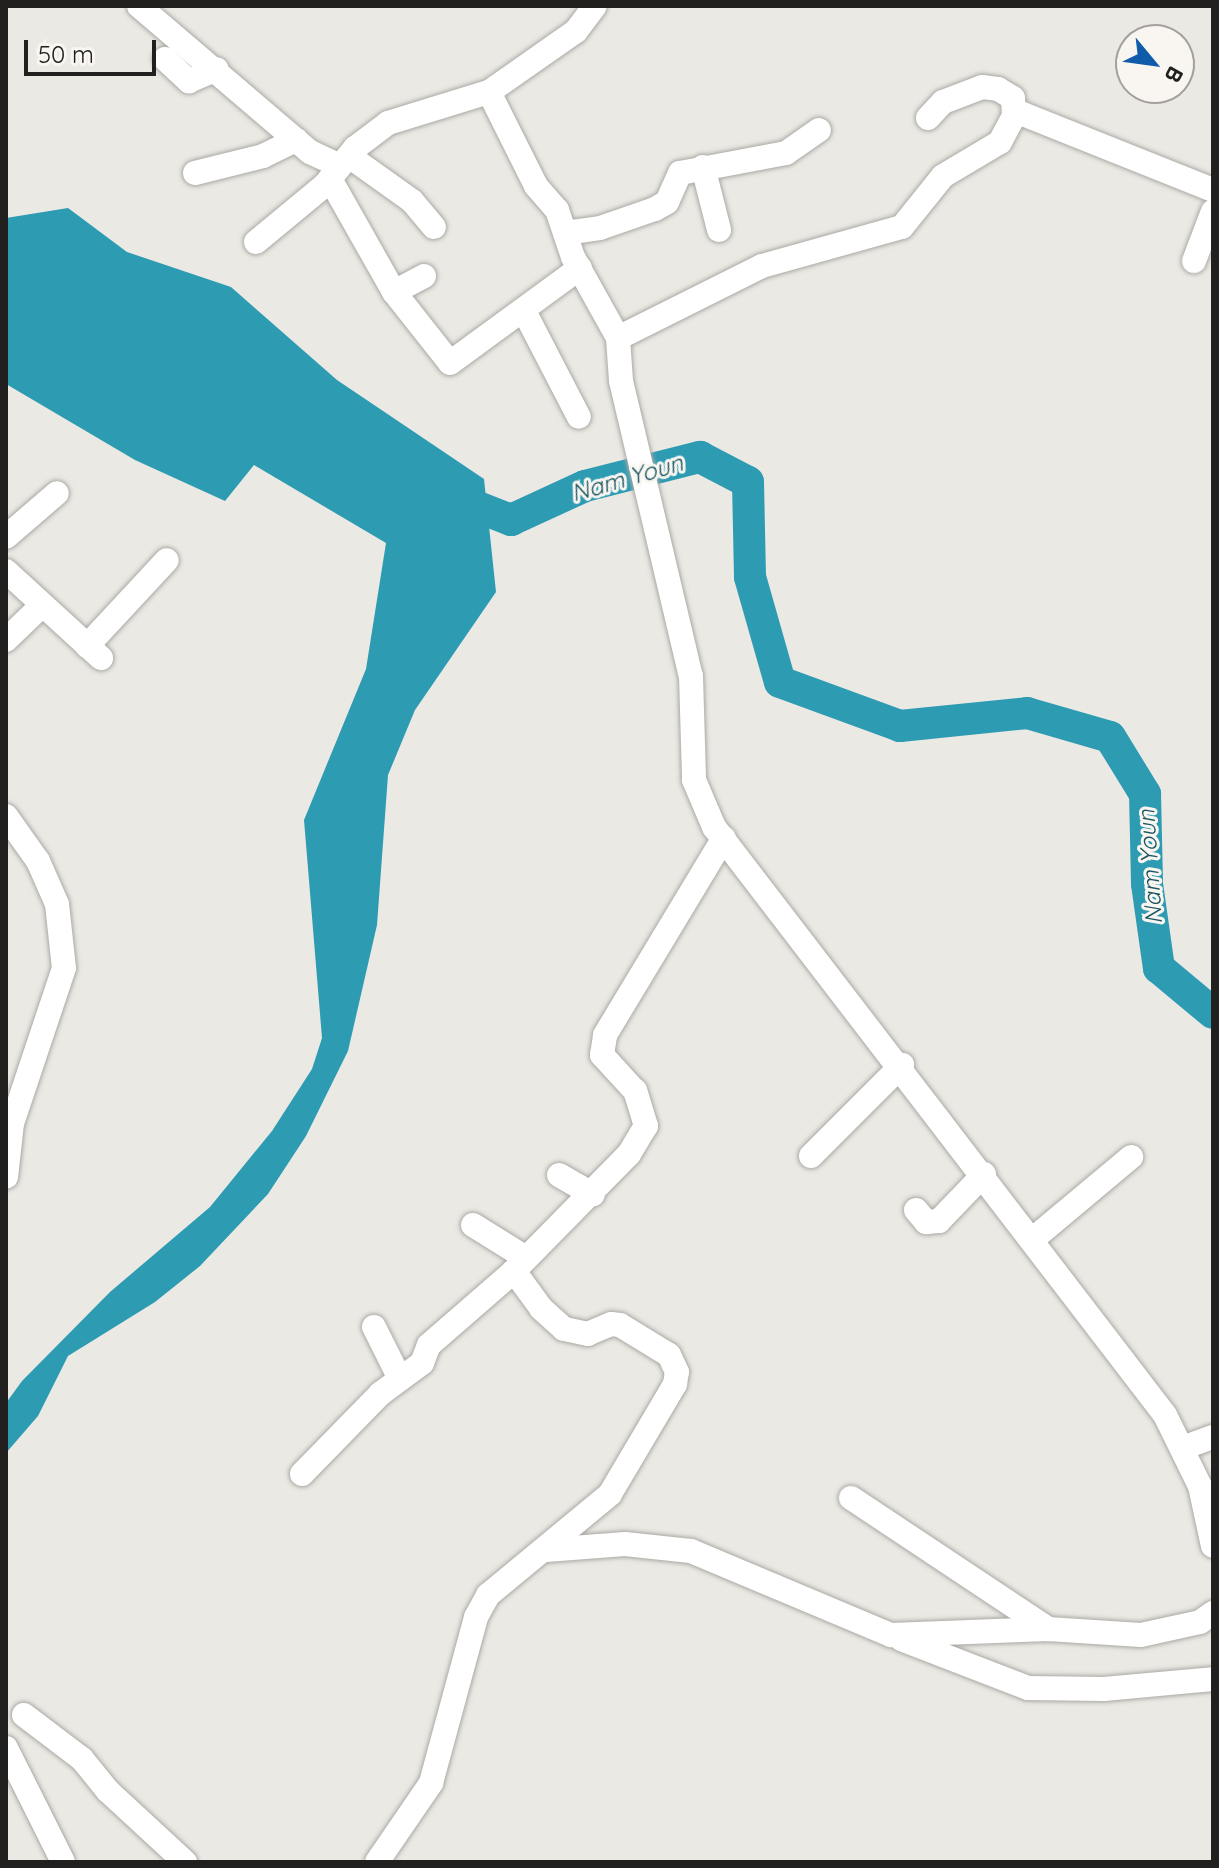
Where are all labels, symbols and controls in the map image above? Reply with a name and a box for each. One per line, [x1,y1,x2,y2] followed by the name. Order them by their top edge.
[28,24,160,74] scale bar
[1115,24,1195,104] north arrow
[38,39,94,69] text: 50 m
[1159,62,1190,88] text: B
[568,448,686,508] water label: Nam Youn
[1132,809,1168,925] water label: Nam Youn

